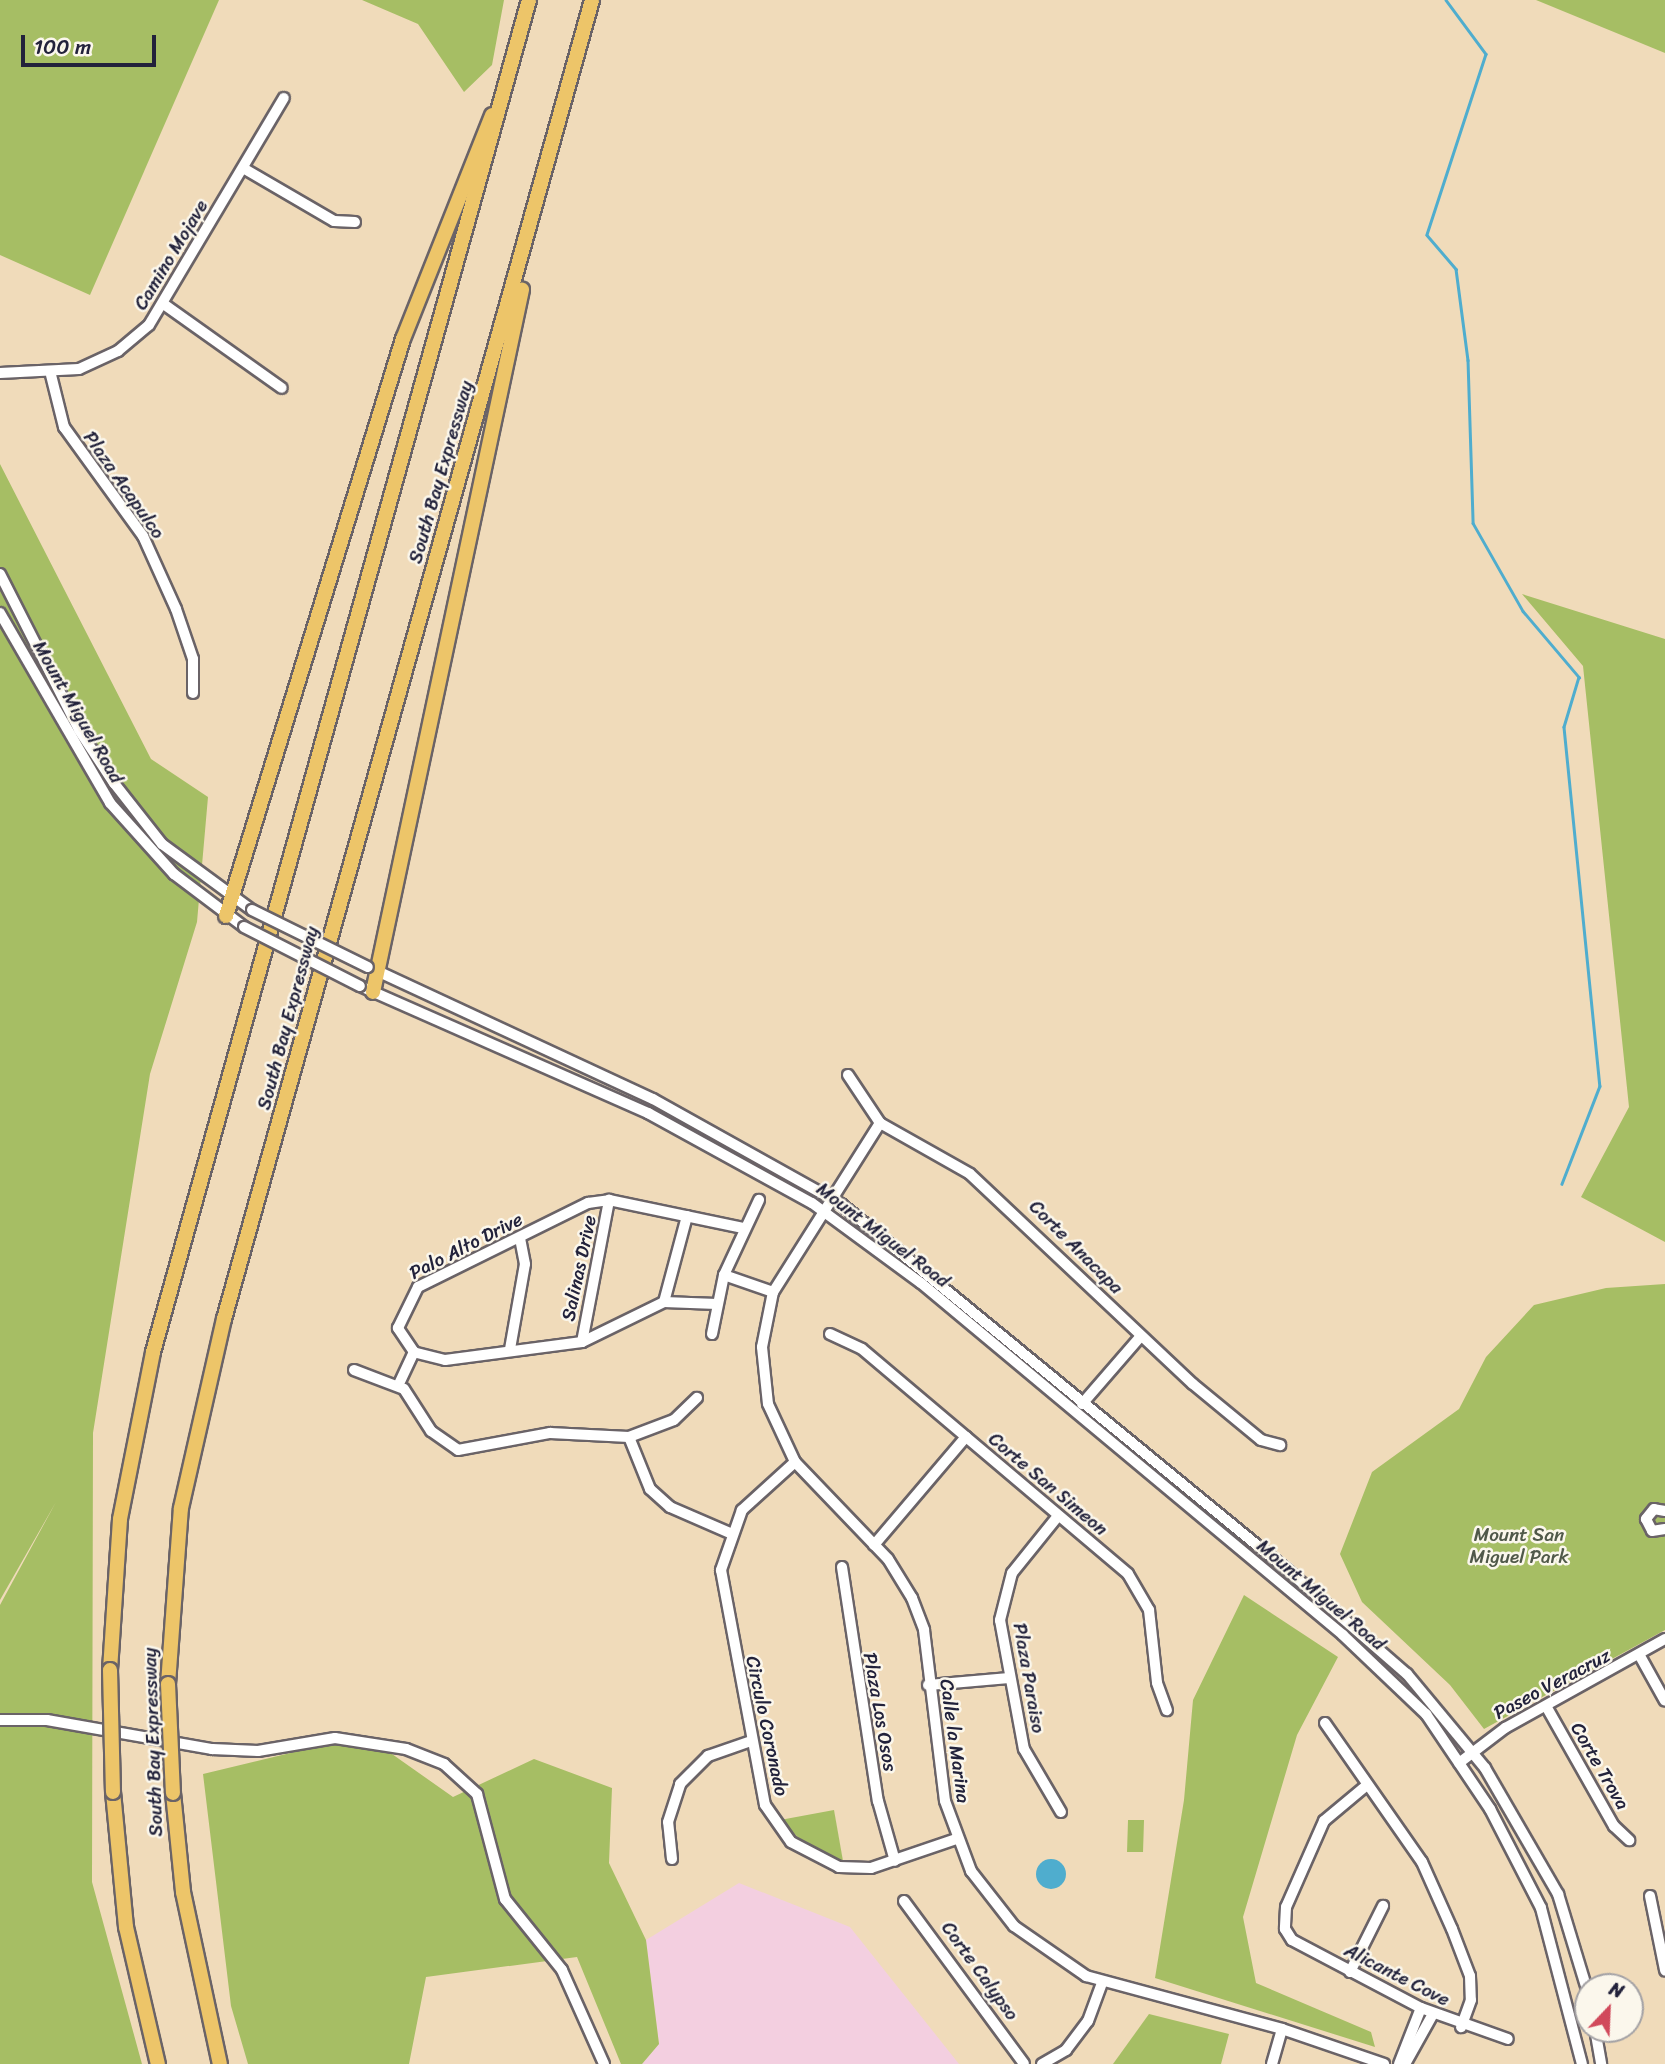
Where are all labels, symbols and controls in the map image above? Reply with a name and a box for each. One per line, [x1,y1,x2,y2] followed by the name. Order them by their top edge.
[24,21,159,65] scale bar
[34,28,91,66] text: 100 m
[129,196,213,314] street label: Camino Mojave
[404,378,478,566] street label: South Bay Expressway
[79,427,169,543] street label: Plaza Acapulco
[28,637,128,787] street label: Mount Miguel Road
[253,924,323,1112] street label: South Bay Expressway
[812,1178,954,1292] street label: Mount Miguel Road
[1024,1195,1128,1299] street label: Corte Anacapa
[405,1208,527,1284] street label: Palo Alto Drive
[557,1213,601,1323] street label: Salinas Drive
[983,1427,1113,1541] street label: Corte San Simeon
[1470,1524,1568,1568] park label: Mount San Miguel Park
[1253,1535,1389,1655] street label: Mount Miguel Road
[1008,1621,1050,1735] street label: Plaza Paraiso
[1490,1644,1614,1724] street label: Paseo Veracruz
[138,1647,168,1837] street label: South Bay Expressway
[858,1650,902,1774] street label: Plaza Los Osos
[741,1654,793,1798] street label: Circulo Coronado
[935,1678,975,1804] street label: Calle la Marina
[1566,1718,1634,1814] street label: Corte Trova
[936,1917,1024,2025] street label: Corte Calypso
[1341,1939,1453,2011] street label: Alicante Cove
[1604,1972,1629,2008] text: N
[1574,1973,1644,2043] north arrow

